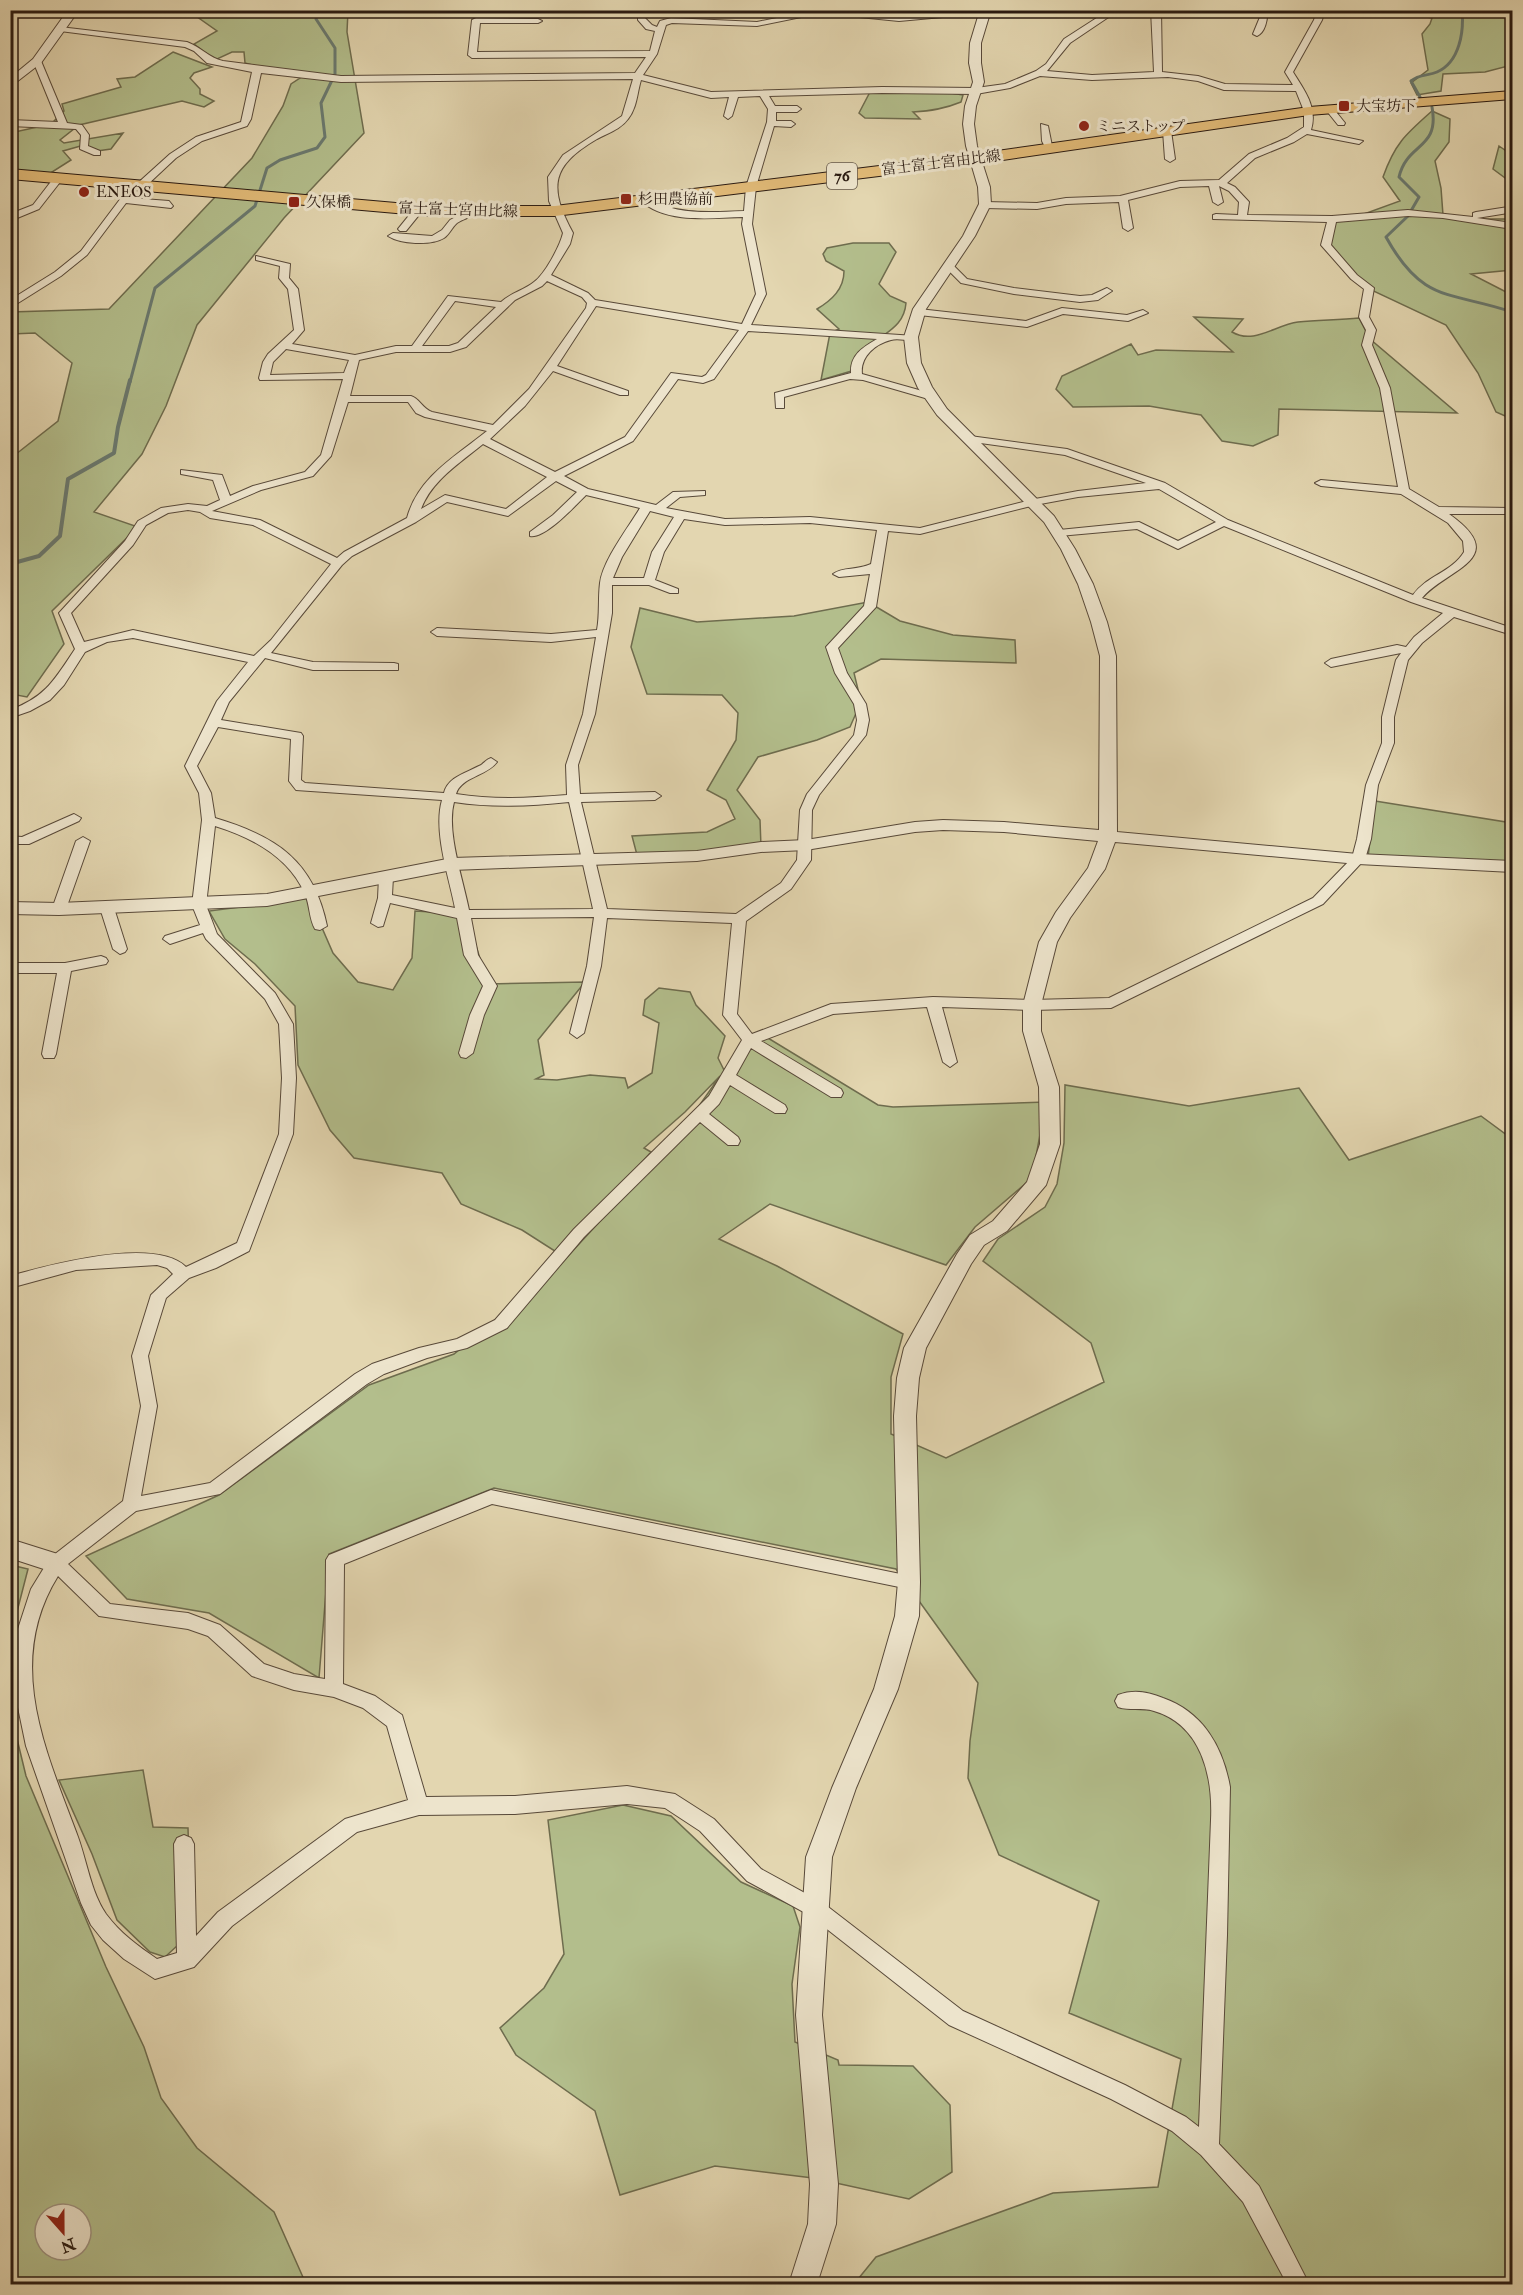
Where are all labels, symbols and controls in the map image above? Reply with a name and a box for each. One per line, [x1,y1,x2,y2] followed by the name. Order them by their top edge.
[1356,97,1416,116] place label: 大宝坊下
[1337,99,1351,113] marker: 大宝坊下
[1096,117,1186,136] place label: ミニストップ
[1077,119,1091,133] marker: ミニストップ
[880,146,1002,180] street label: 富士富士宮由比線
[827,163,857,189] road number: 76
[96,183,152,202] place label: ENEOS
[77,185,91,199] marker: ENEOS
[638,190,713,209] place label: 杉田農協前
[619,192,633,206] marker: 杉田農協前
[306,193,351,212] place label: 久保橋
[287,195,301,209] marker: 久保橋
[398,198,518,222] street label: 富士富士宮由比線
[33,2202,93,2262] north arrow
[57,2233,79,2257] text: N

